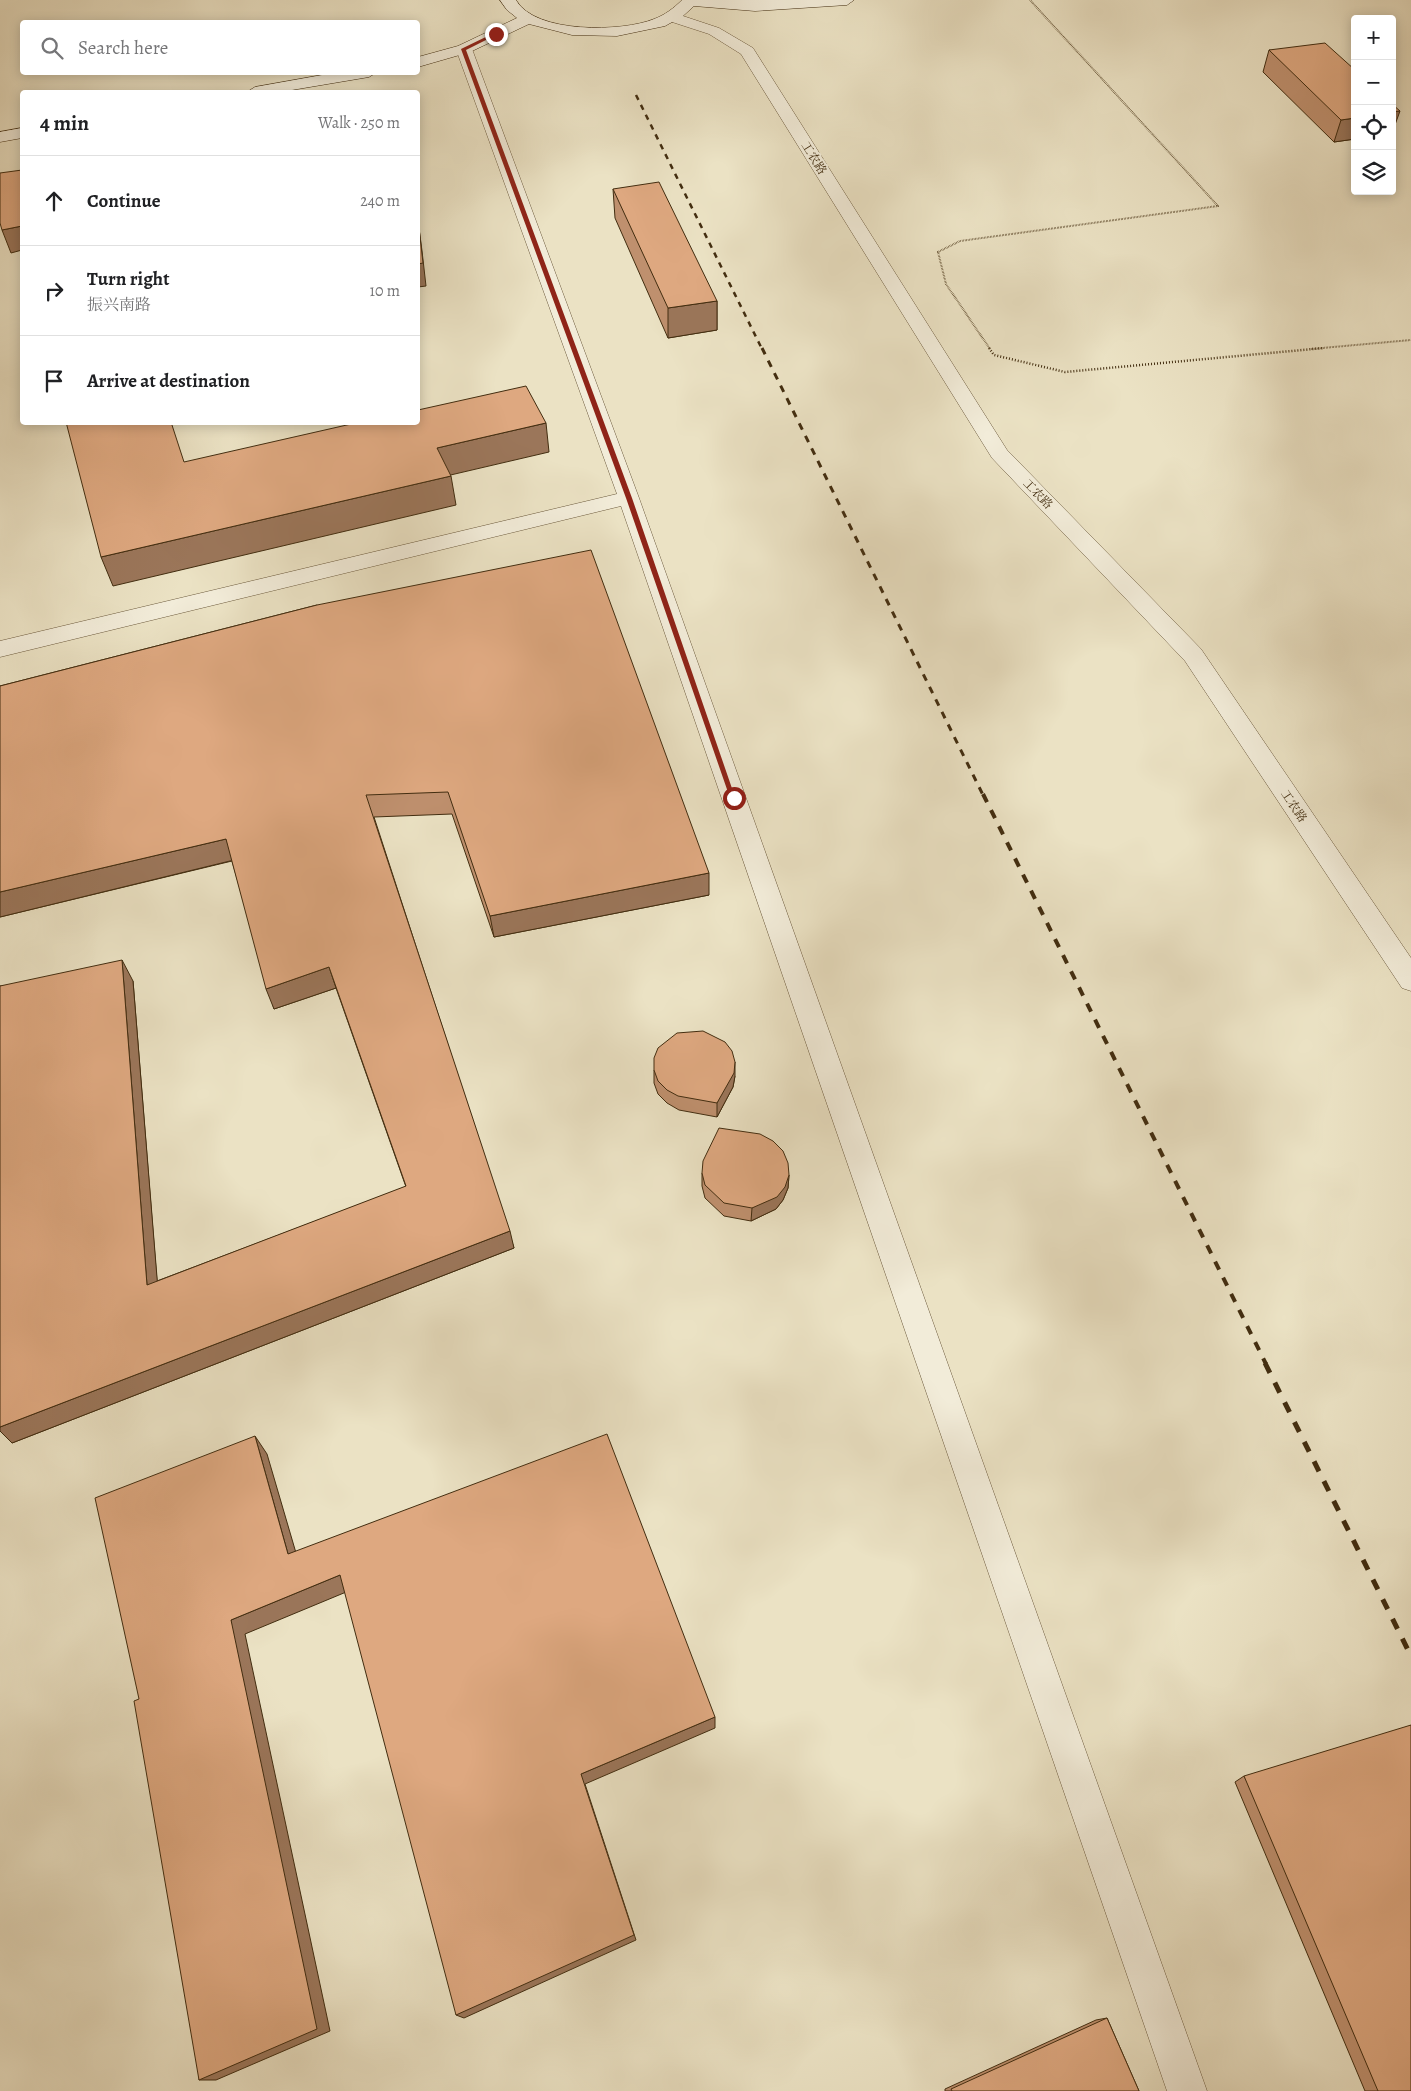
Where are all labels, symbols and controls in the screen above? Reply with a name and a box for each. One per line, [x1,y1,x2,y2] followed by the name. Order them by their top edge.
[1351,15,1396,195] map controls
[1351,15,1396,60] button: +
[20,20,420,75] search box
[485,23,508,46] route end
[38,34,66,62] icon: search
[78,35,168,61] text: Search here
[1351,60,1396,105] button: −
[1351,105,1396,150] button: locate
[40,109,89,137] text: 4 min
[318,112,400,134] text: Walk · 250 m
[798,138,830,178] street label: 工农路
[1351,150,1396,195] button: layers
[40,187,68,215] icon: ahead
[87,188,161,214] text: Continue
[360,190,400,212] text: 240 m
[87,266,169,292] text: Turn right
[40,277,68,305] icon: right
[370,280,400,302] text: 10 m
[87,294,151,316] text: 振兴南路
[40,367,68,395] icon: arrive
[87,368,250,394] text: Arrive at destination
[1020,475,1056,513] street label: 工农路
[723,787,746,810] route start
[1277,787,1311,825] street label: 工农路

